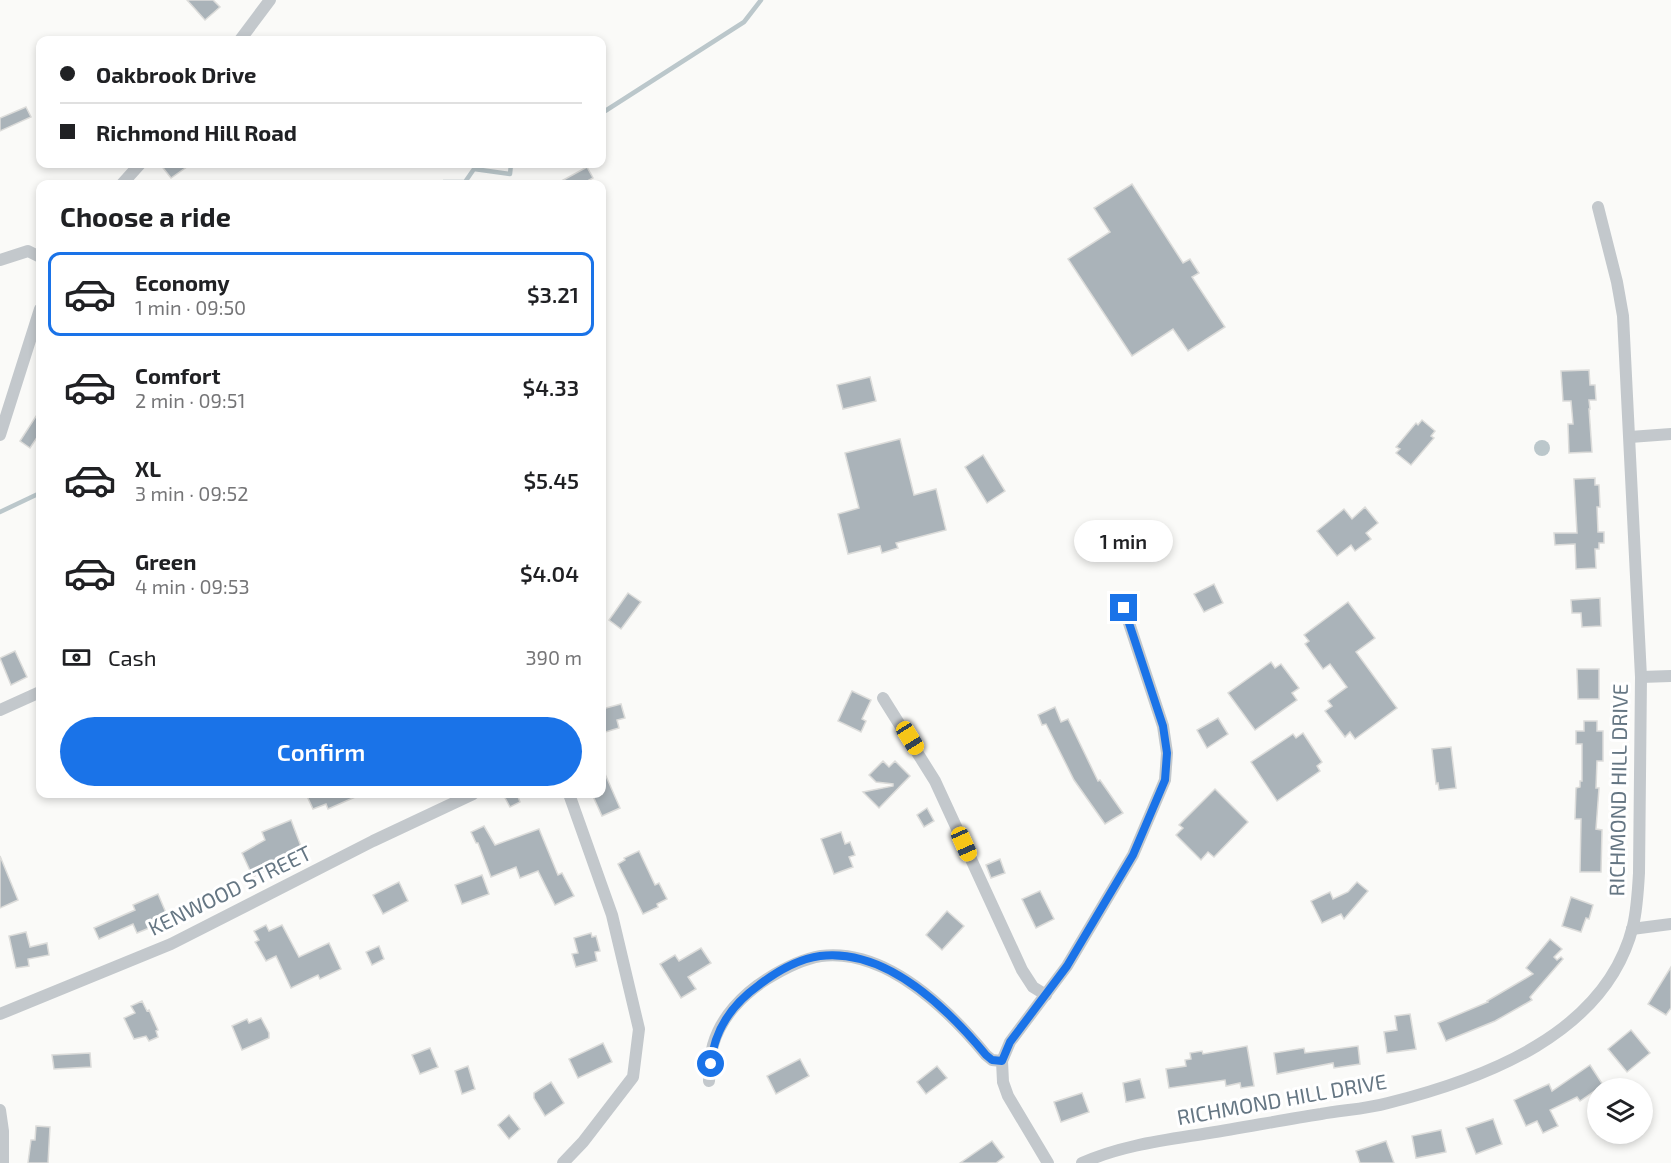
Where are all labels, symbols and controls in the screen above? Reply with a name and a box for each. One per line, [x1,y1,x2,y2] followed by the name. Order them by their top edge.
[96,61,256,87] text: Oakbrook Drive
[96,119,297,145] text: Richmond Hill Road
[60,200,231,232] text: Choose a ride
[63,267,117,321] icon: car
[135,269,230,295] text: Economy
[527,281,579,307] text: $3.21
[135,295,246,319] text: 1 min · 09:50
[63,360,117,414] icon: car
[135,362,220,388] text: Comfort
[523,374,579,400] text: $4.33
[135,388,245,412] text: 2 min · 09:51
[63,453,117,507] icon: car
[135,455,161,481] text: XL
[524,467,579,493] text: $5.45
[135,481,249,505] text: 3 min · 09:52
[1074,521,1174,563] callout: 1 min
[1100,529,1147,553] text: 1 min
[63,546,117,600] icon: car
[135,548,197,574] text: Green
[520,560,579,586] text: $4.04
[135,574,250,598] text: 4 min · 09:53
[1110,594,1137,621] route end
[60,641,93,674] icon: cash
[108,644,157,670] text: Cash
[525,645,582,669] text: 390 m
[1603,683,1632,897] street label: RICHMOND HILL DRIVE
[60,717,582,786] button: Confirm
[893,718,927,758] car
[948,824,980,864] car
[144,839,315,940] street label: KENWOOD STREET
[697,1050,724,1077] route start
[1175,1068,1389,1129] street label: RICHMOND HILL DRIVE
[1587,1078,1653,1144] map controls
[1587,1078,1653,1144] button: layers

